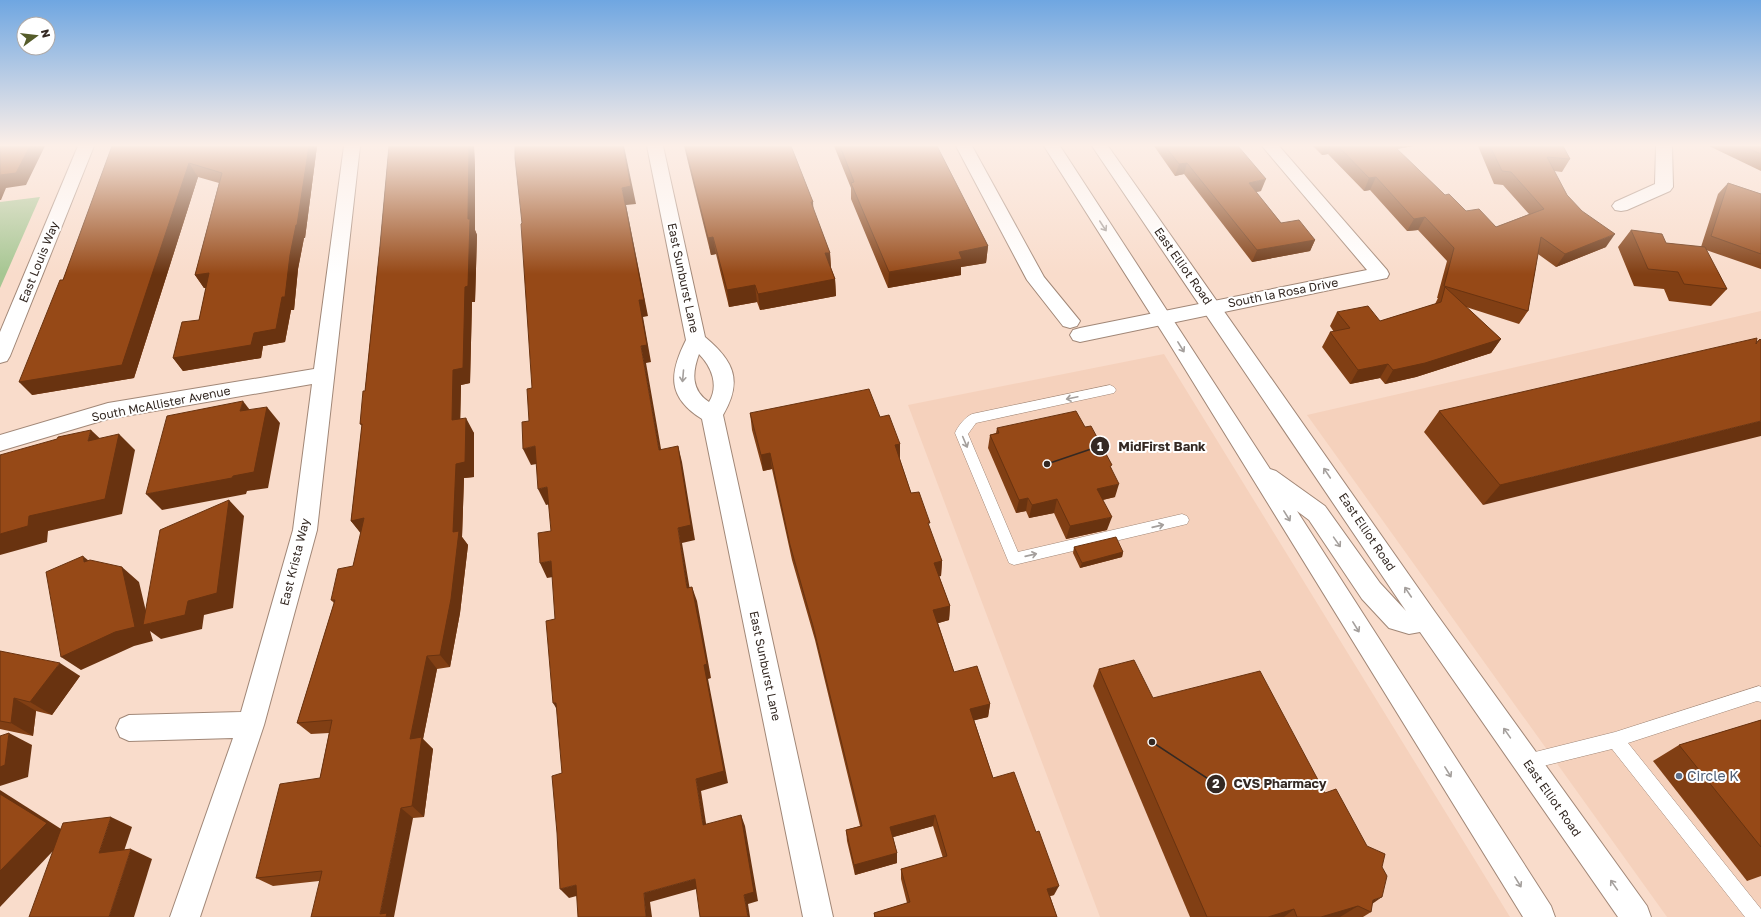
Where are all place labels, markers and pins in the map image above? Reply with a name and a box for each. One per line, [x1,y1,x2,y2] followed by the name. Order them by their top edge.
[1090,434,1214,459] callout: MidFirst Bank
[1687,767,1739,784] place label: Circle K
[1206,771,1335,796] callout: CVS Pharmacy
[1674,771,1684,781] marker: Circle K

